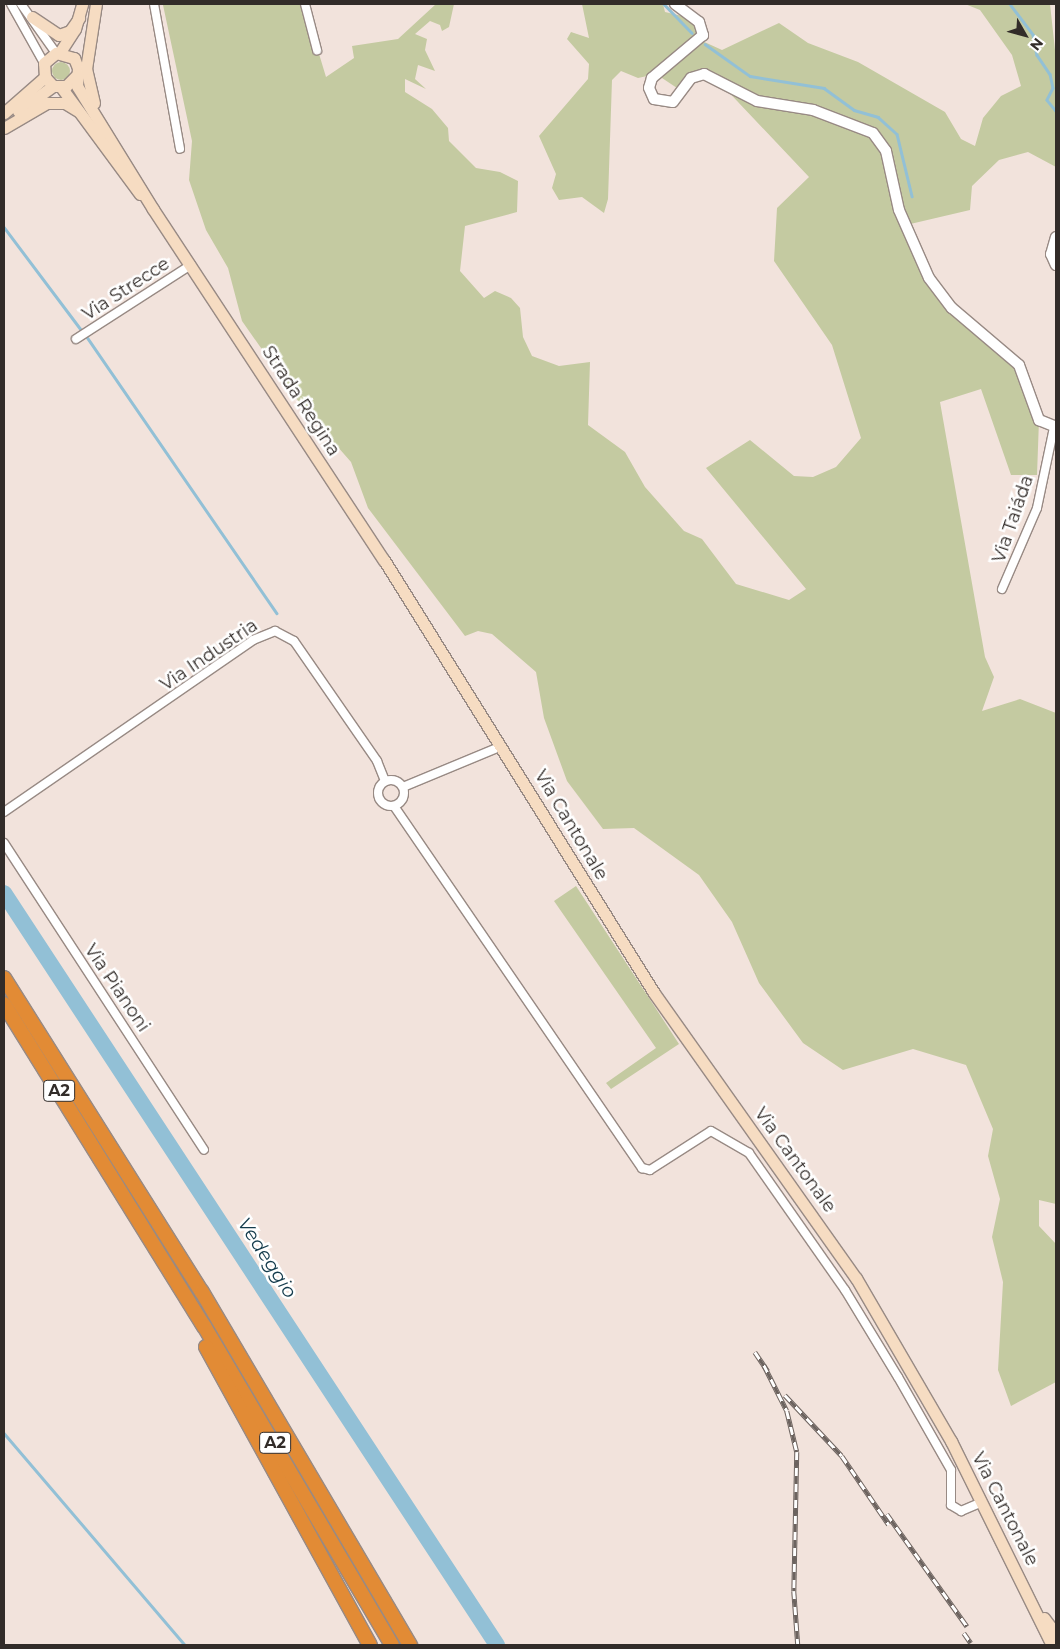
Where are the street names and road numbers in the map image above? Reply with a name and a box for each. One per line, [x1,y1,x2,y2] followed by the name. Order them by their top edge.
[78,253,174,325] street label: Via Strecce
[257,342,345,460] street label: Strada Regina
[988,472,1038,566] street label: Via Taiáda
[156,614,262,696] street label: Via Industria
[530,766,612,884] street label: Via Cantonale
[80,940,154,1036] street label: Via Pianoni
[43,1078,75,1104] road number: A2
[750,1103,840,1217] street label: Via Cantonale
[259,1430,291,1456] road number: A2
[967,1449,1043,1569] street label: Via Cantonale

